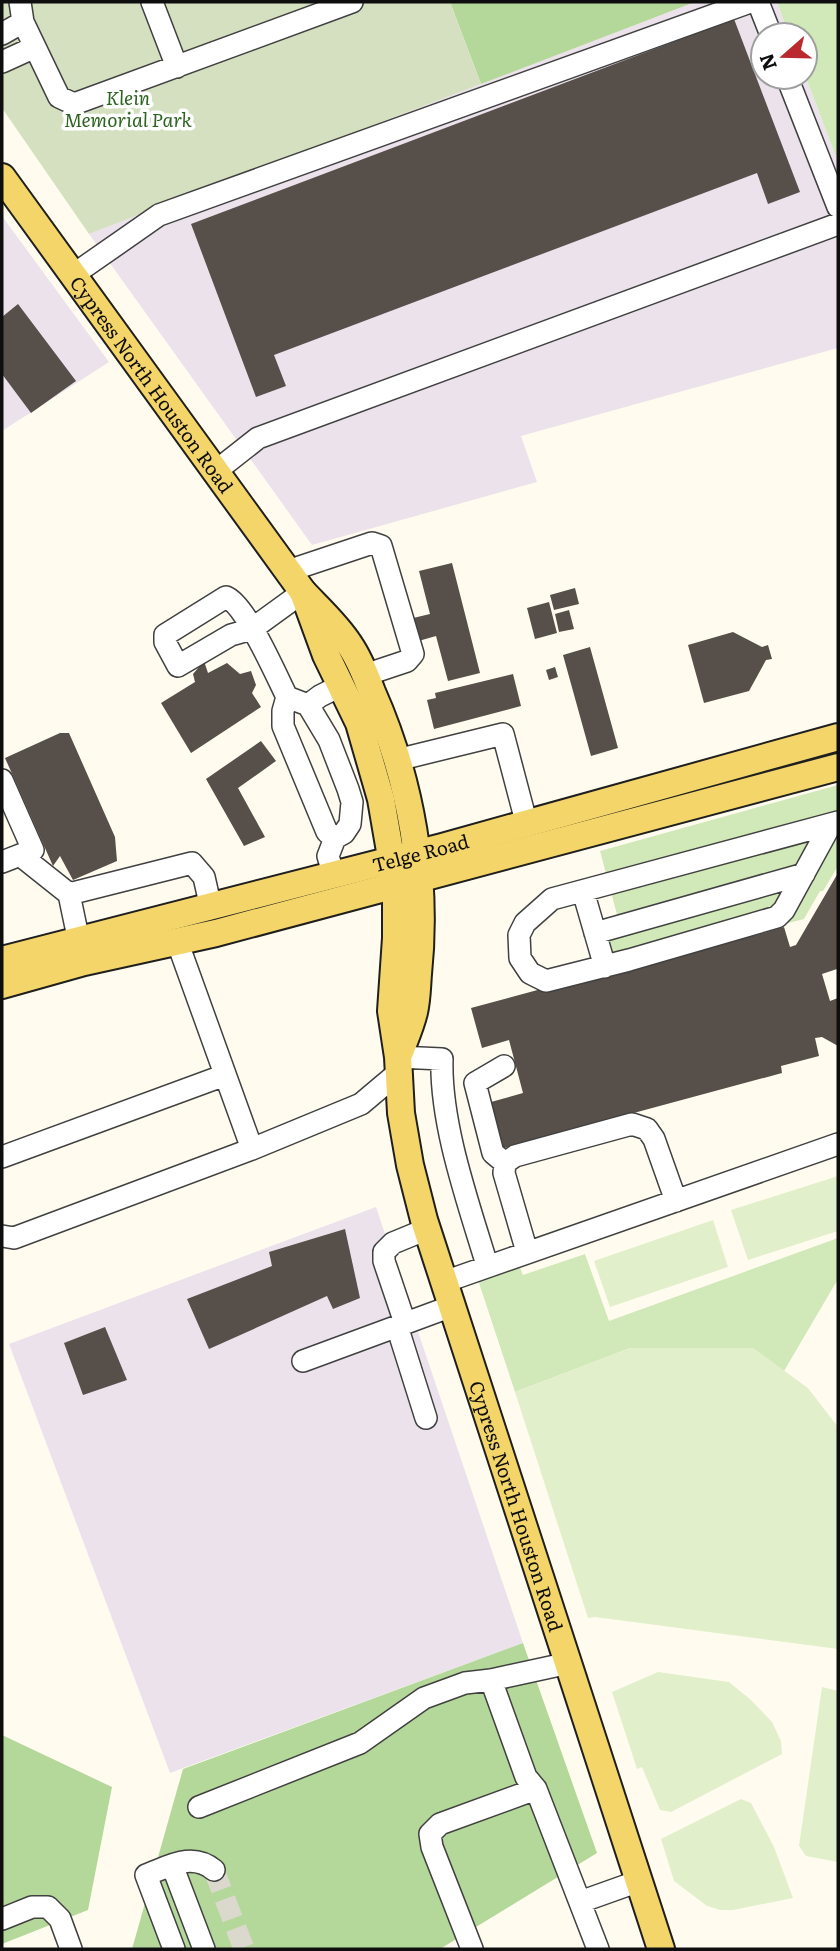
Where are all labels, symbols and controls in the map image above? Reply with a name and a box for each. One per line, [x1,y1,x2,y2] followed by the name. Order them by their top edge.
[749,21,819,91] north arrow
[751,50,783,74] text: N
[64,83,193,133] park label: Klein Memorial Park
[64,270,241,499] street label: Cypress North Houston Road
[369,826,472,878] street label: Telge Road
[463,1377,571,1635] street label: Cypress North Houston Road

